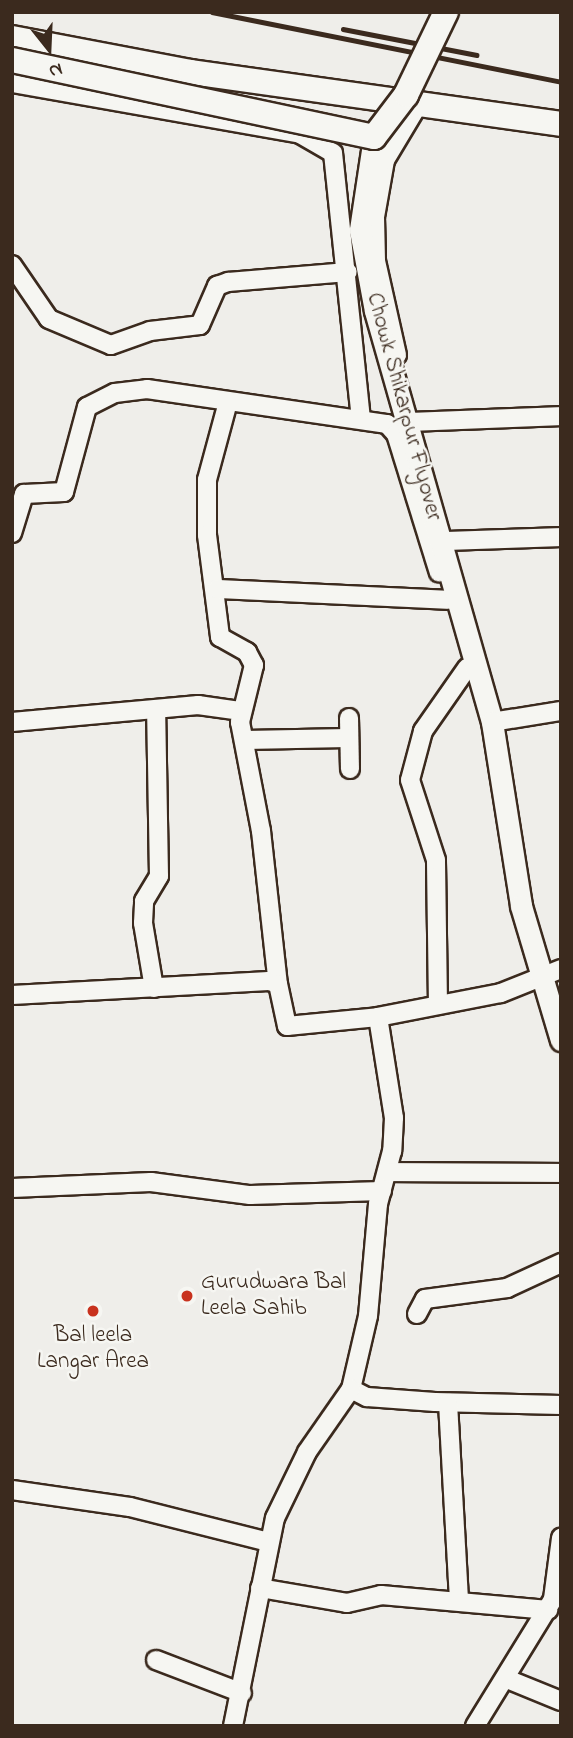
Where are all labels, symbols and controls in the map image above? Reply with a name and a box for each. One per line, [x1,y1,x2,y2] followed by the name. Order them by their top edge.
[14,14,84,84] north arrow
[45,55,66,84] text: N
[359,290,447,524] street label: Chowk Shikarpur Flyover
[201,1269,346,1323] place label: Gurudwara Bal Leela Sahib
[179,1288,195,1304] marker: Gurudwara Bal Leela Sahib
[85,1303,101,1319] marker: Bal leela Langar Area
[37,1322,149,1376] place label: Bal leela Langar Area

